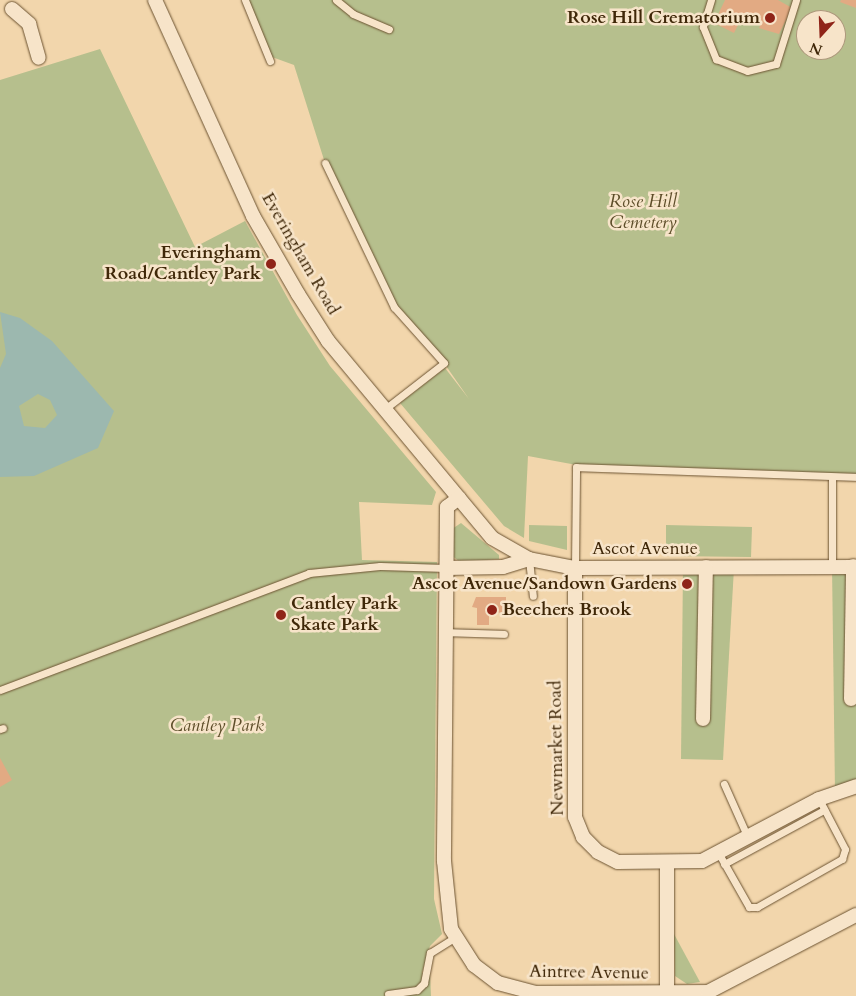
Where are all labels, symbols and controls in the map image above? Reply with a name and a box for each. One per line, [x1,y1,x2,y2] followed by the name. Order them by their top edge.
[567,7,760,29] place label: Rose Hill Crematorium
[796,10,846,60] north arrow
[764,12,776,24] marker: Rose Hill Crematorium
[807,38,825,60] text: N
[256,189,344,319] street label: Everingham Road
[609,192,677,234] park label: Rose Hill Cemetery
[105,243,261,286] place label: Everingham Road/Cantley Park
[265,258,277,270] marker: Everingham Road/Cantley Park
[592,538,698,560] street label: Ascot Avenue
[412,573,677,595] place label: Ascot Avenue/Sandown Gardens
[681,578,693,590] marker: Ascot Avenue/Sandown Gardens
[291,594,398,636] place label: Cantley Park Skate Park
[502,599,631,621] place label: Beechers Brook
[486,604,498,616] marker: Beechers Brook
[275,609,287,621] marker: Cantley Park Skate Park
[545,680,569,816] street label: Newmarket Road
[170,715,264,737] park label: Cantley Park
[529,961,649,985] street label: Aintree Avenue

